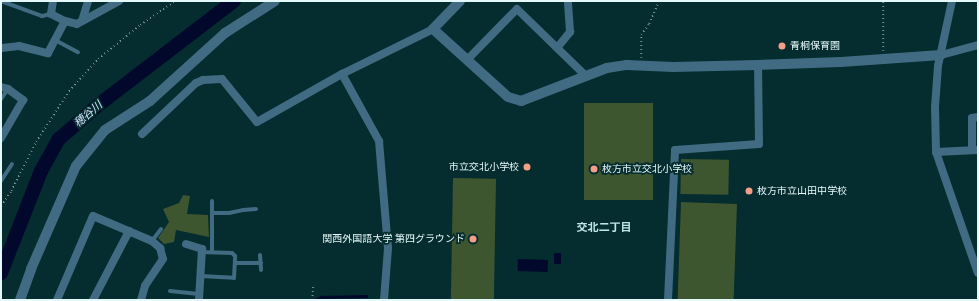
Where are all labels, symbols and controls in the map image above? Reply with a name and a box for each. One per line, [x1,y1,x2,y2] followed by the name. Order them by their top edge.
[790,40,840,52] place label: 青桐保育園
[777,41,787,51] marker: 青桐保育園
[71,98,105,130] water label: 穂谷川
[449,161,519,173] place label: 市立交北小学校
[522,162,532,172] marker: 市立交北小学校
[602,163,692,175] place label: 枚方市立交北小学校
[589,164,599,174] marker: 枚方市立交北小学校
[757,185,847,197] place label: 枚方市立山田中学校
[744,186,754,196] marker: 枚方市立山田中学校
[577,220,631,234] district label: 交北二丁目
[322,233,465,245] place label: 関西外国語大学 第四グラウンド
[468,234,478,244] marker: 関西外国語大学 第四グラウンド

